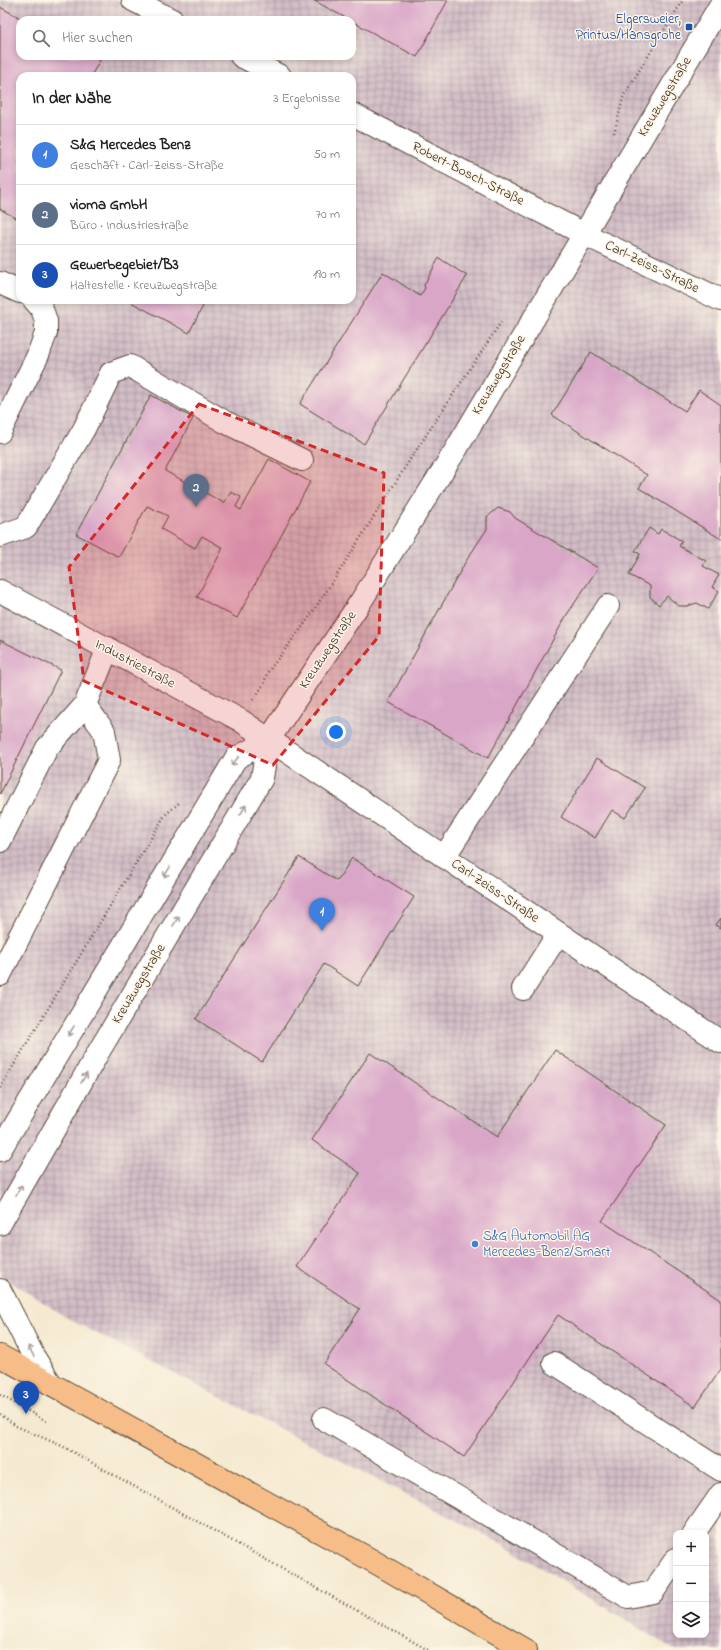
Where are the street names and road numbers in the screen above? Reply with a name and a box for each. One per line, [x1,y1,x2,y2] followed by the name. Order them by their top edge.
[633,52,698,142] street label: Kreuzwegstraße
[408,137,529,212] street label: Robert-Bosch-Straße
[601,235,703,299] street label: Carl-Zeiss-Straße
[467,330,532,420] street label: Kreuzwegstraße
[294,606,363,694] street label: Kreuzwegstraße
[91,634,180,694] street label: Industriestraße
[447,854,544,929] street label: Carl-Zeiss-Straße
[107,939,172,1029] street label: Kreuzwegstraße

